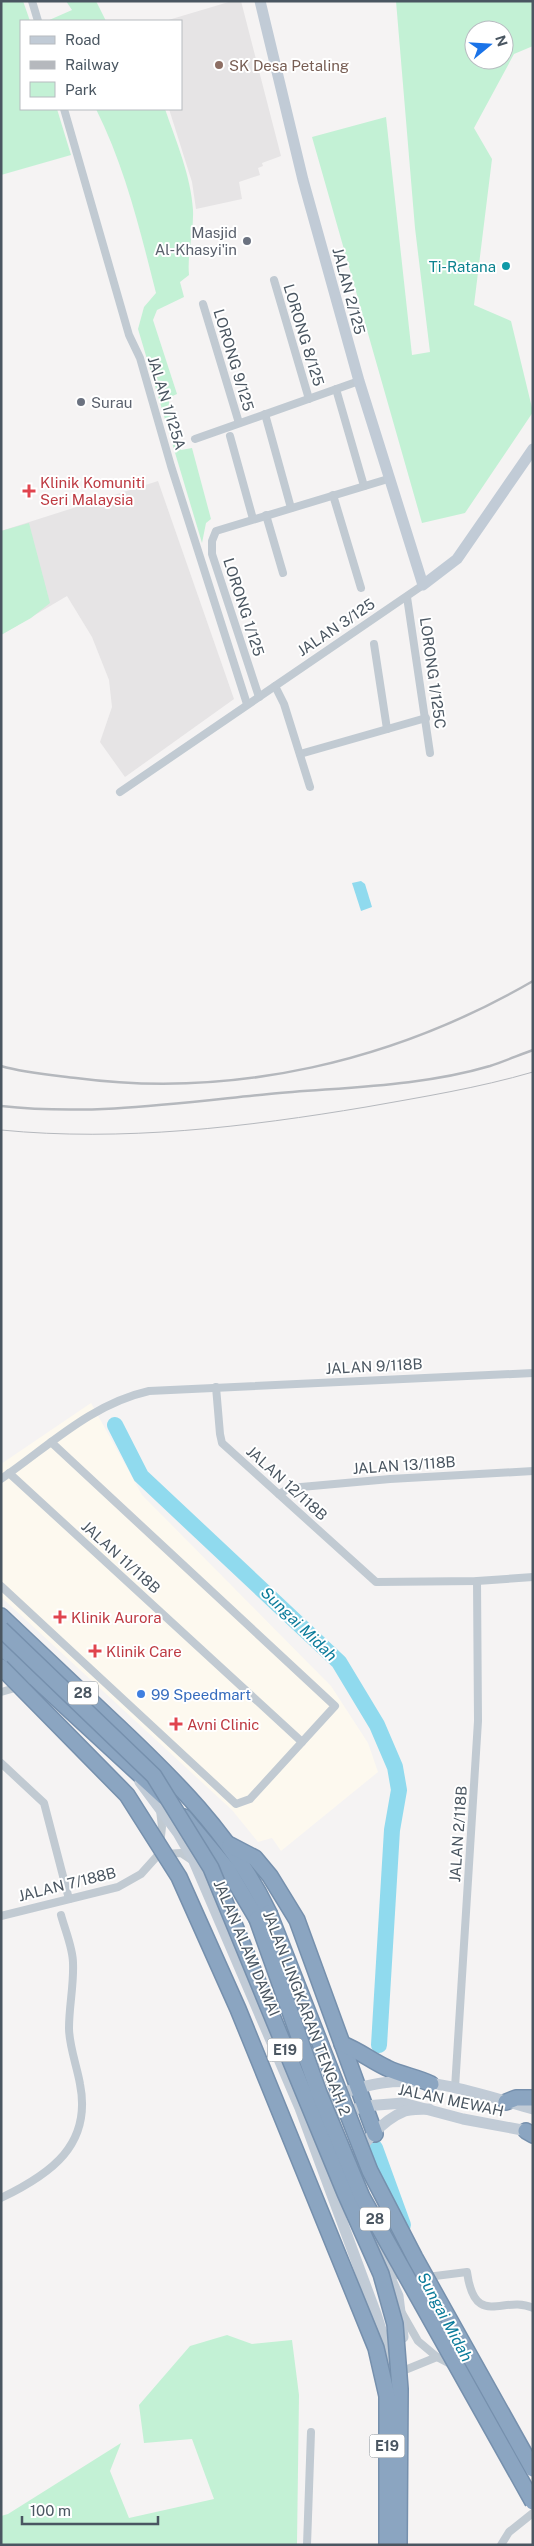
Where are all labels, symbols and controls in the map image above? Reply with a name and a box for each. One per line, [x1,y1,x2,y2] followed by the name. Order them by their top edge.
[20,20,182,110] legend
[464,20,514,70] north arrow
[65,31,101,48] text: Road
[492,33,511,49] text: N
[65,56,119,73] text: Railway
[229,57,349,74] place label: SK Desa Petaling
[213,59,225,71] marker: SK Desa Petaling
[65,81,97,98] text: Park
[155,224,237,258] place label: Masjid Al-Khasyi'in
[241,235,253,247] marker: Masjid Al-Khasyi'in
[329,246,369,336] street label: JALAN 2/125
[429,258,496,275] place label: Ti-Ratana
[500,260,512,272] marker: Ti-Ratana
[280,282,328,388] street label: LORONG 8/125
[210,307,258,413] street label: LORONG 9/125
[145,354,189,452] street label: JALAN 1/125A
[91,394,132,411] place label: Surau
[75,396,87,408] marker: Surau
[40,474,145,508] place label: Klinik Komuniti Seri Malaysia
[22,484,36,498] marker: Klinik Komuniti Seri Malaysia
[220,556,268,658] street label: LORONG 1/125
[294,595,378,659] street label: JALAN 3/125
[417,616,449,730] street label: LORONG 1/125C
[325,1355,423,1377] street label: JALAN 9/118B
[243,1442,331,1524] street label: JALAN 12/118B
[352,1453,456,1477] street label: JALAN 13/118B
[78,1517,164,1597] street label: JALAN 11/118B
[257,1583,341,1665] water label: Sungai Midah
[71,1609,162,1626] place label: Klinik Aurora
[53,1610,67,1624] marker: Klinik Aurora
[106,1643,182,1660] place label: Klinik Care
[88,1644,102,1658] marker: Klinik Care
[68,1682,98,1705] road number: 28
[151,1686,251,1703] place label: 99 Speedmart
[135,1688,147,1700] marker: 99 Speedmart
[187,1716,259,1733] place label: Avni Clinic
[169,1717,183,1731] marker: Avni Clinic
[446,1785,470,1883] street label: JALAN 2/118B
[16,1864,118,1904] street label: JALAN 7/188B
[211,1877,283,2019] street label: JALAN ALAM DAMAI
[260,1908,354,2118] street label: JALAN LINGKARAN TENGAH 2
[268,2038,302,2062] road number: E19
[396,2080,506,2120] street label: JALAN MEWAH
[360,2208,390,2230] road number: 28
[414,2269,476,2365] water label: Sungai Midah
[370,2434,404,2458] road number: E19
[22,2494,159,2526] scale bar
[30,2502,71,2519] text: 100 m

